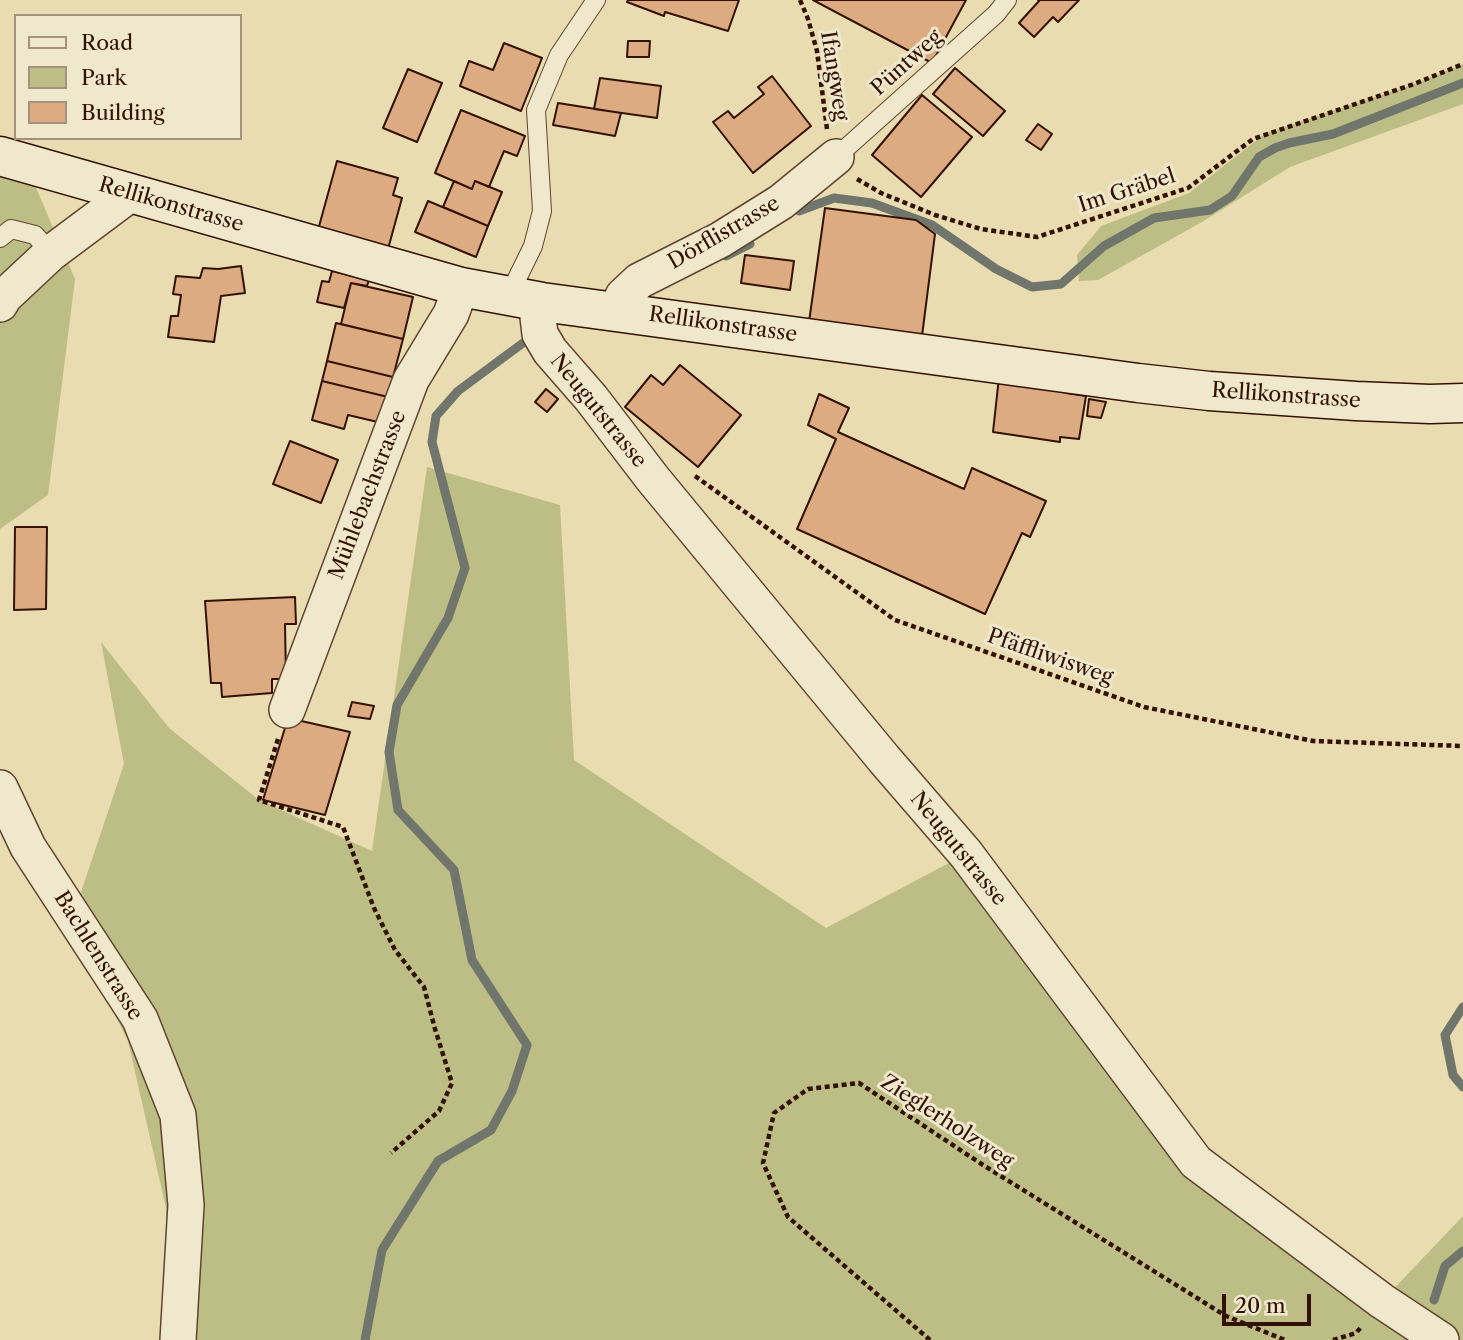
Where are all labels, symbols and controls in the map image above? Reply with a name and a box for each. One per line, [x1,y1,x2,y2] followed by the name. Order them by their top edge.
[14,14,242,140] legend
[866,25,948,101] street label: Püntweg
[814,29,854,123] street label: Ifangweg
[81,30,133,55] text: Road
[81,65,127,90] text: Park
[81,100,165,125] text: Building
[1075,163,1179,219] street label: Im Gräbel
[96,172,246,238] street label: Rellikonstrasse
[664,191,784,275] street label: Dörflistrasse
[647,302,799,348] street label: Rellikonstrasse
[544,349,652,473] street label: Neugutstrasse
[1211,378,1361,414] street label: Rellikonstrasse
[324,407,412,583] street label: Mühlebachstrasse
[984,624,1116,690] street label: Pfäffliwisweg
[904,787,1012,911] street label: Neugutstrasse
[48,887,148,1025] street label: Bachlenstrasse
[876,1070,1018,1174] street label: Zieglerholzweg
[1225,1280,1314,1324] scale bar
[1235,1293,1286,1318] text: 20 m

